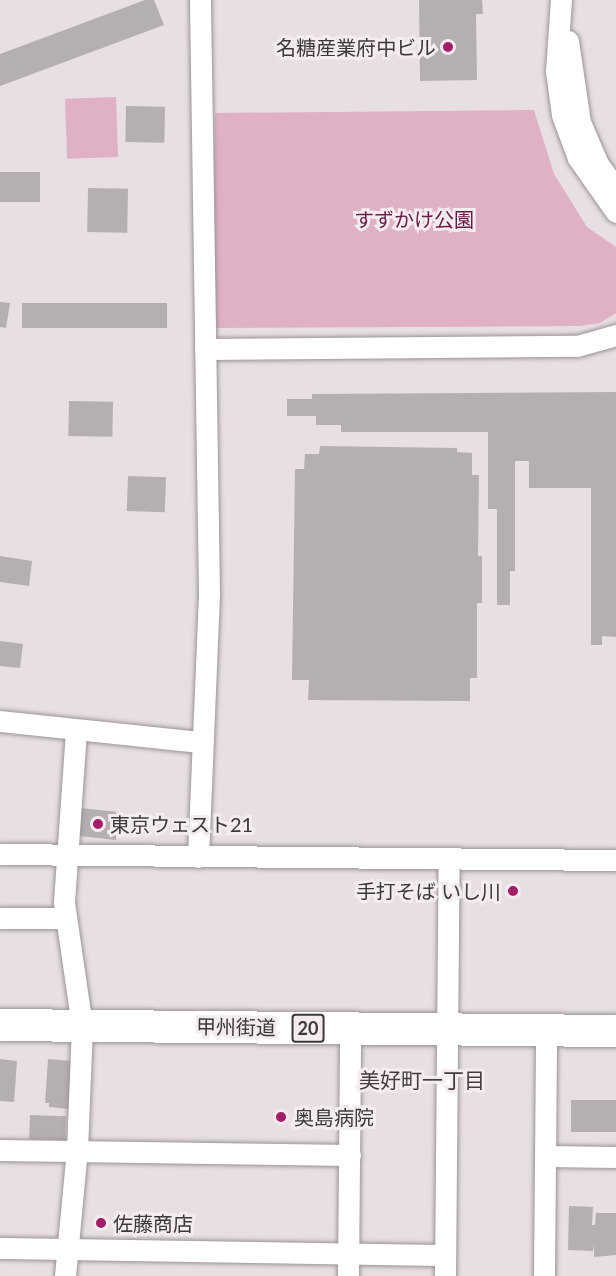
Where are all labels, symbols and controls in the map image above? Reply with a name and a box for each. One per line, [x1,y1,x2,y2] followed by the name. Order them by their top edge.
[276,35,436,59] place label: 名糖産業府中ビル
[441,40,455,54] marker: 名糖産業府中ビル
[354,207,474,231] park label: すずかけ公園
[110,812,253,836] place label: 東京ウェスト21
[91,817,105,831] marker: 東京ウェスト21
[356,879,501,903] place label: 手打そば いし川
[506,884,520,898] marker: 手打そば いし川
[292,1013,324,1043] road number: 20
[196,1014,276,1040] street label: 甲州街道
[359,1067,485,1093] district label: 美好町一丁目
[294,1105,374,1129] place label: 奥島病院
[272,1108,290,1126] marker: 奥島病院
[113,1211,193,1235] place label: 佐藤商店
[94,1216,108,1230] marker: 佐藤商店

